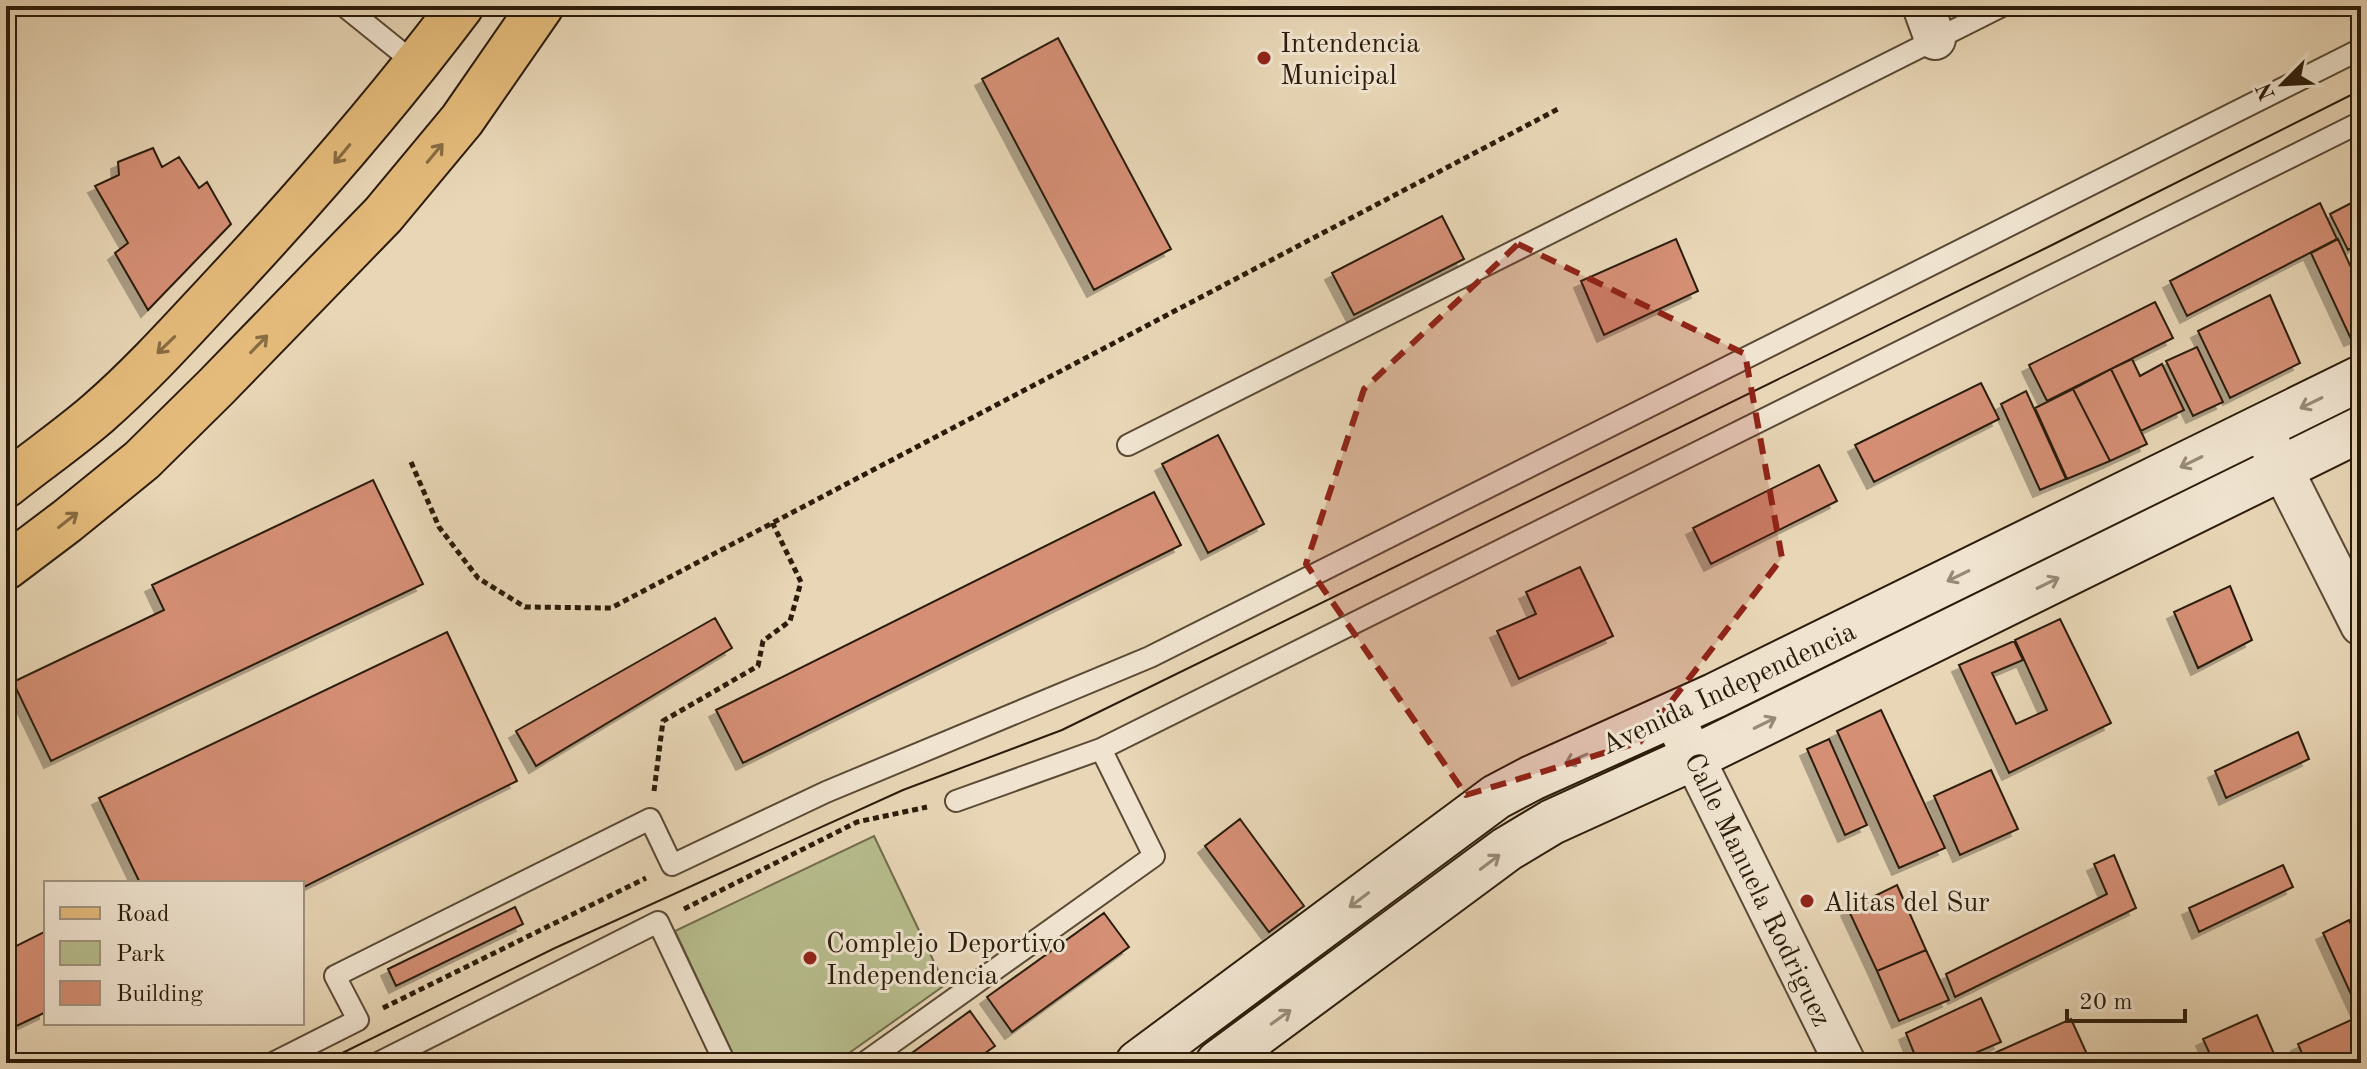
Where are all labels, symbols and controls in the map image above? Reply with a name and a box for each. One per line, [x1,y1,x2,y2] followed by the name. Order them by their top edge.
[1280,31,1420,91] place label: Intendencia Municipal
[2243,44,2323,124] north arrow
[1255,49,1273,67] marker: Intendencia Municipal
[2253,79,2280,103] text: N
[333,143,351,164] one-way arrow
[426,143,444,163] one-way arrow
[249,335,268,354] one-way arrow
[156,336,176,355] one-way arrow
[2299,396,2323,411] one-way arrow
[2179,455,2203,470] one-way arrow
[57,511,78,528] one-way arrow
[1946,569,1970,585] one-way arrow
[2036,575,2060,590] one-way arrow
[1598,618,1861,761] street label: Avenida Independencia
[1752,714,1776,730] one-way arrow
[1678,749,1835,1032] street label: Calle Manuela Rodriguez
[1564,752,1589,767] one-way arrow
[1478,854,1500,871] one-way arrow
[44,881,304,1025] legend
[1823,890,1990,918] place label: Alitas del Sur
[1349,891,1370,908] one-way arrow
[1798,892,1816,910] marker: Alitas del Sur
[116,903,169,927] text: Road
[826,931,1066,991] place label: Complejo Deportivo Independencia
[116,943,165,967] text: Park
[801,949,819,967] marker: Complejo Deportivo Independencia
[2067,973,2185,1023] scale bar
[116,983,203,1007] text: Building
[2079,991,2133,1015] text: 20 m
[1269,1009,1291,1025] one-way arrow

